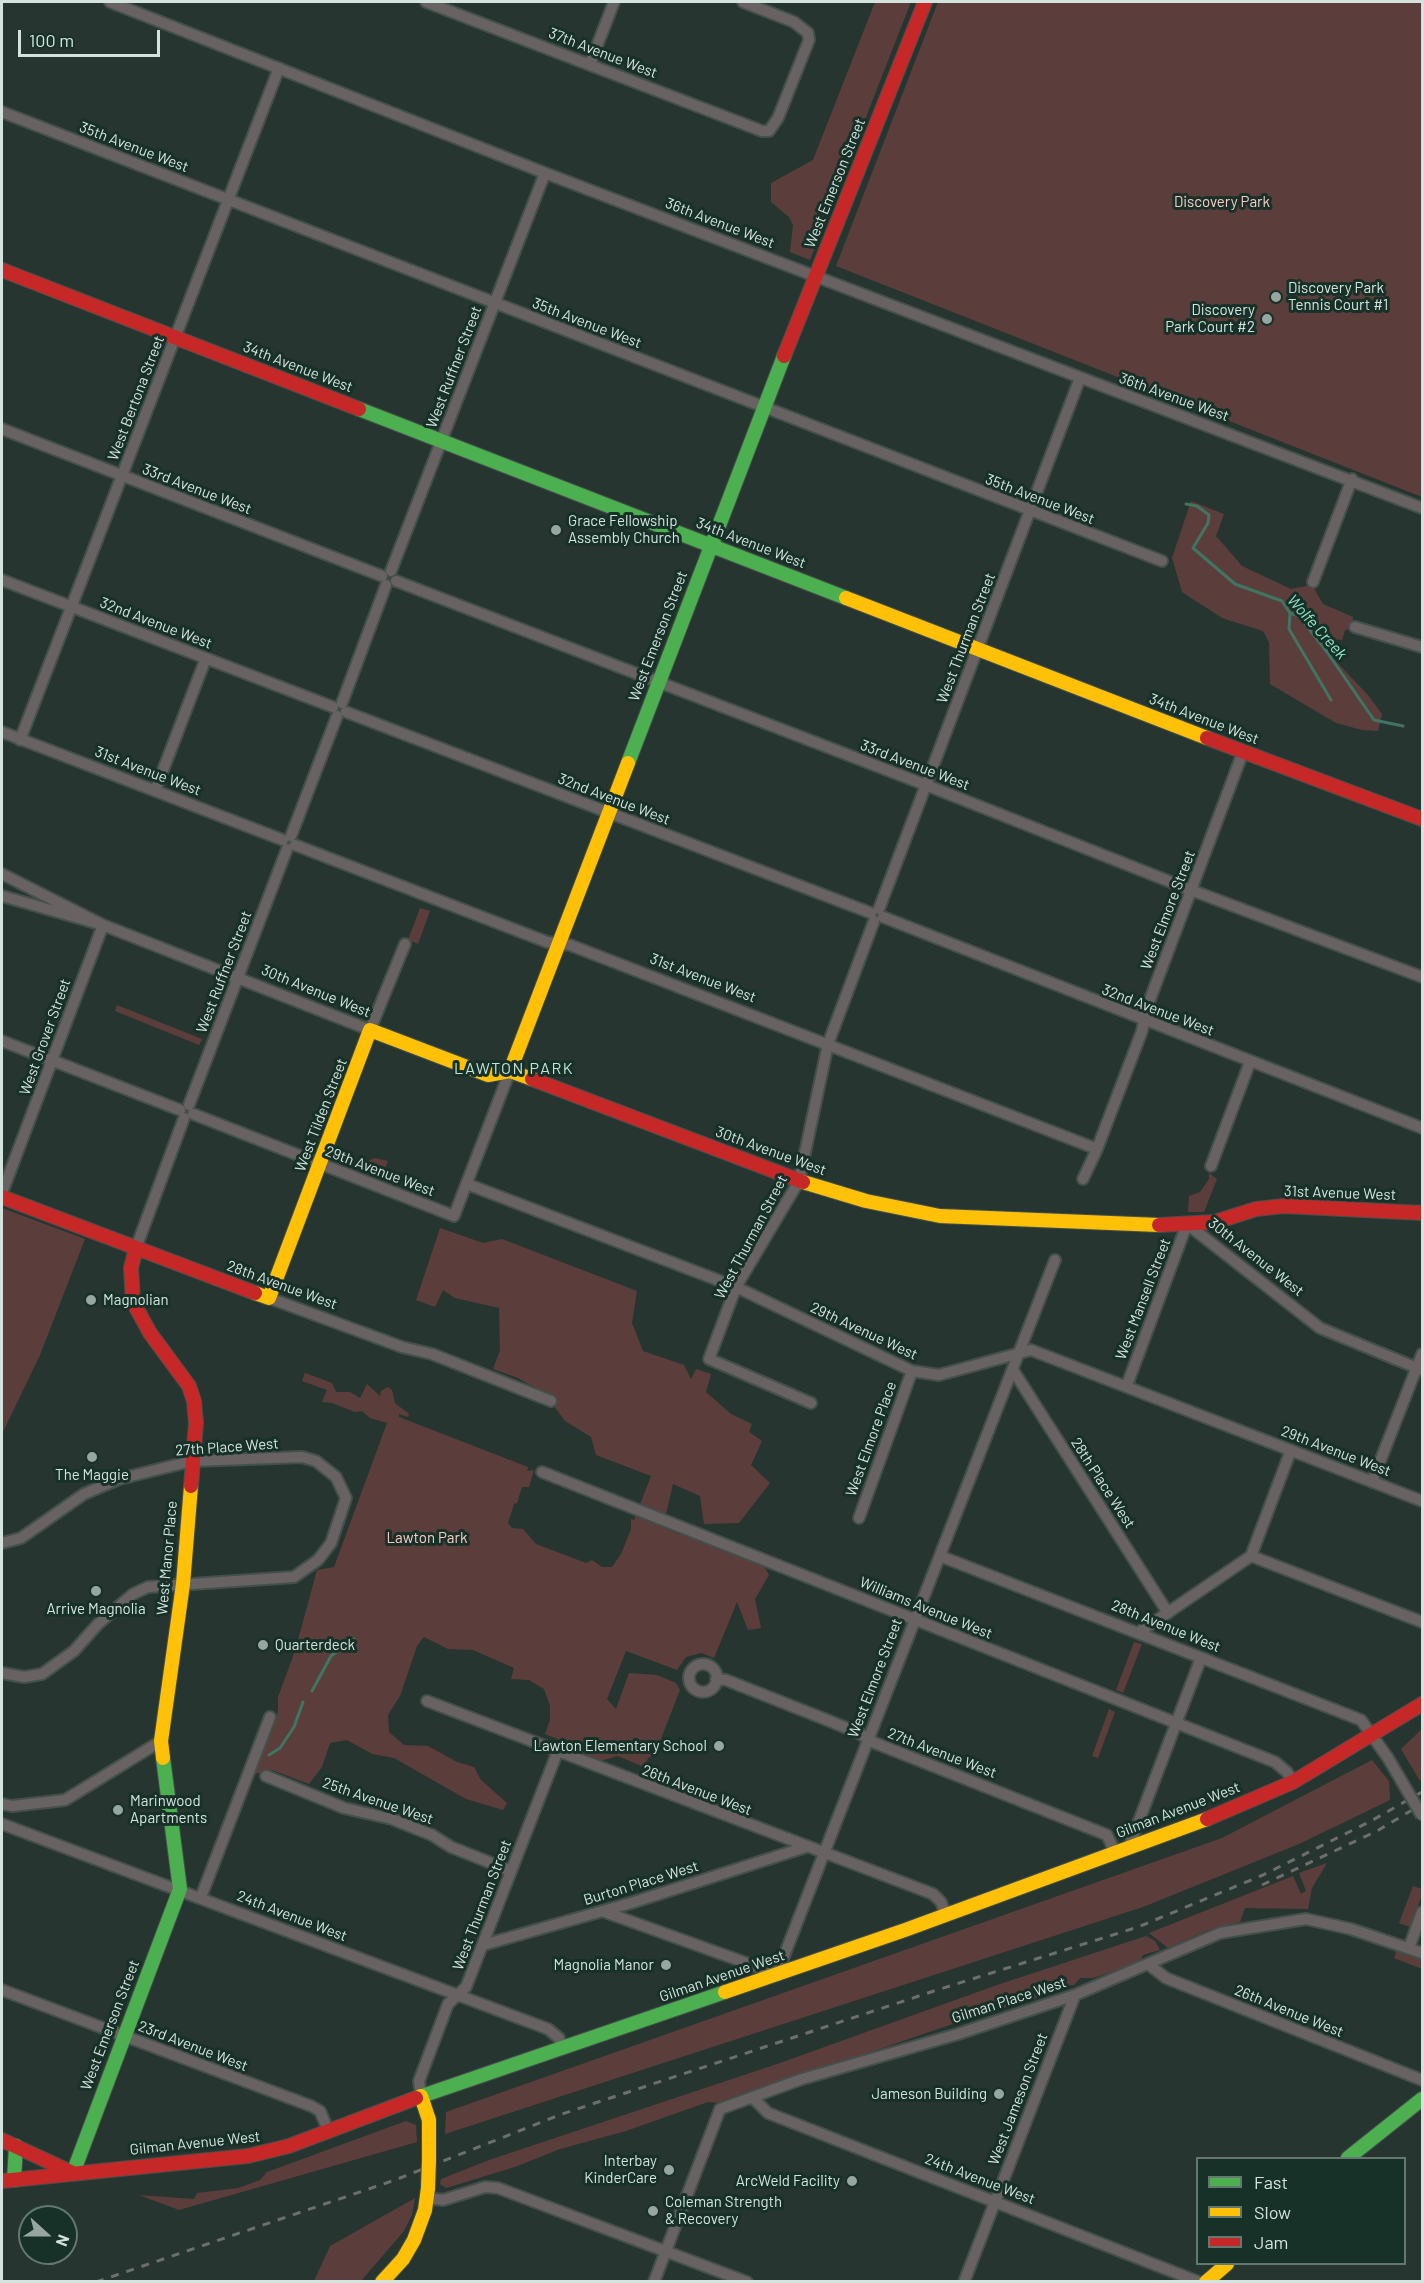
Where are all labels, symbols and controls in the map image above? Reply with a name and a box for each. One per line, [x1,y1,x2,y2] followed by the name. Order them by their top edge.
[21,18,164,56] scale bar
[546,24,660,82] street label: 37th Avenue West
[29,29,74,51] text: 100 m
[801,116,869,250] street label: West Emerson Street
[77,118,191,176] street label: 35th Avenue West
[1174,193,1270,211] park label: Discovery Park
[663,194,777,252] street label: 36th Avenue West
[1288,279,1388,314] place label: Discovery Park Tennis Court #1
[1269,290,1283,304] marker: Discovery Park Tennis Court #1
[530,294,644,352] street label: 35th Avenue West
[1165,301,1255,336] place label: Discovery Park Court #2
[422,303,486,431] street label: West Ruffner Street
[1260,312,1274,326] marker: Discovery Park Court #2
[104,333,168,463] street label: West Bertona Street
[241,338,355,396] street label: 34th Avenue West
[1117,369,1231,425] street label: 36th Avenue West
[140,460,254,518] street label: 33rd Avenue West
[983,470,1097,528] street label: 35th Avenue West
[568,512,680,547] place label: Grace Fellowship Assembly Church
[694,514,808,572] street label: 34th Avenue West
[549,523,563,537] marker: Grace Fellowship Assembly Church
[625,568,691,704] street label: West Emerson Street
[933,570,999,706] street label: West Thurman Street
[1283,591,1351,663] water label: Wolfe Creek
[97,593,215,653] street label: 32nd Avenue West
[1147,690,1261,748] street label: 34th Avenue West
[858,736,972,794] street label: 33rd Avenue West
[92,743,204,799] street label: 31st Avenue West
[555,769,673,829] street label: 32nd Avenue West
[1137,848,1199,972] street label: West Elmore Street
[192,908,256,1036] street label: West Ruffner Street
[647,950,759,1006] street label: 31st Avenue West
[259,961,373,1021] street label: 30th Avenue West
[16,976,74,1098] street label: West Grover Street
[1099,980,1217,1040] street label: 32nd Avenue West
[291,1056,351,1174] street label: West Tilden Street
[454,1059,574,1079] district label: LAWTON PARK
[713,1123,829,1179] street label: 30th Avenue West
[323,1142,437,1200] street label: 29th Avenue West
[711,1172,791,1302] street label: West Thurman Street
[1284,1182,1396,1204] street label: 31st Avenue West
[1205,1214,1307,1300] street label: 30th Avenue West
[1112,1236,1174,1362] street label: West Mansell Street
[224,1257,340,1313] street label: 28th Avenue West
[103,1291,169,1309] place label: Magnolian
[84,1293,98,1307] marker: Magnolian
[808,1298,920,1364] street label: 29th Avenue West
[842,1379,900,1499] street label: West Elmore Place
[1279,1422,1393,1480] street label: 29th Avenue West
[175,1434,279,1460] street label: 27th Place West
[1067,1434,1139,1532] street label: 28th Place West
[85,1450,99,1464] marker: The Maggie
[55,1466,129,1484] place label: The Maggie
[153,1500,181,1616] street label: West Manor Place
[387,1529,467,1547] park label: Lawton Park
[857,1573,995,1643] street label: Williams Avenue West
[89,1584,103,1598] marker: Arrive Magnolia
[1109,1596,1223,1656] street label: 28th Avenue West
[46,1600,146,1618] place label: Arrive Magnolia
[844,1616,906,1740] street label: West Elmore Street
[275,1636,355,1654] place label: Quarterdeck
[256,1638,270,1652] marker: Quarterdeck
[885,1724,999,1782] street label: 27th Avenue West
[533,1737,707,1755] place label: Lawton Elementary School
[712,1739,726,1753] marker: Lawton Elementary School
[640,1761,754,1819] street label: 26th Avenue West
[320,1774,436,1828] street label: 25th Avenue West
[1114,1778,1242,1842] street label: Gilman Avenue West
[130,1792,207,1827] place label: Marinwood Apartments
[111,1803,125,1817] marker: Marinwood Apartments
[449,1837,515,1973] street label: West Thurman Street
[581,1857,701,1909] street label: Burton Place West
[234,1887,350,1945] street label: 24th Avenue West
[657,1946,787,2006] street label: Gilman Avenue West
[553,1956,654,1974] place label: Magnolia Manor
[77,1957,143,2093] street label: West Emerson Street
[659,1958,673,1972] marker: Magnolia Manor
[949,1973,1069,2027] street label: Gilman Place West
[1232,1981,1346,2041] street label: 26th Avenue West
[136,2017,250,2075] street label: 23rd Avenue West
[985,2030,1051,2168] street label: West Jameson Street
[871,2085,987,2103] place label: Jameson Building
[992,2087,1006,2101] marker: Jameson Building
[129,2127,261,2159] street label: Gilman Avenue West
[922,2150,1038,2208] street label: 24th Avenue West
[584,2152,657,2187] place label: Interbay KinderCare
[1196,2157,1406,2265] legend
[662,2163,676,2177] marker: Interbay KinderCare
[1254,2171,1288,2193] text: Fast
[736,2172,840,2190] place label: ArcWeld Facility
[845,2174,859,2188] marker: ArcWeld Facility
[665,2193,782,2228] place label: Coleman Strength & Recovery
[1254,2201,1291,2223] text: Slow
[646,2204,660,2218] marker: Coleman Strength & Recovery
[18,2205,78,2265] north arrow
[1254,2231,1288,2253] text: Jam
[53,2233,74,2249] text: N

